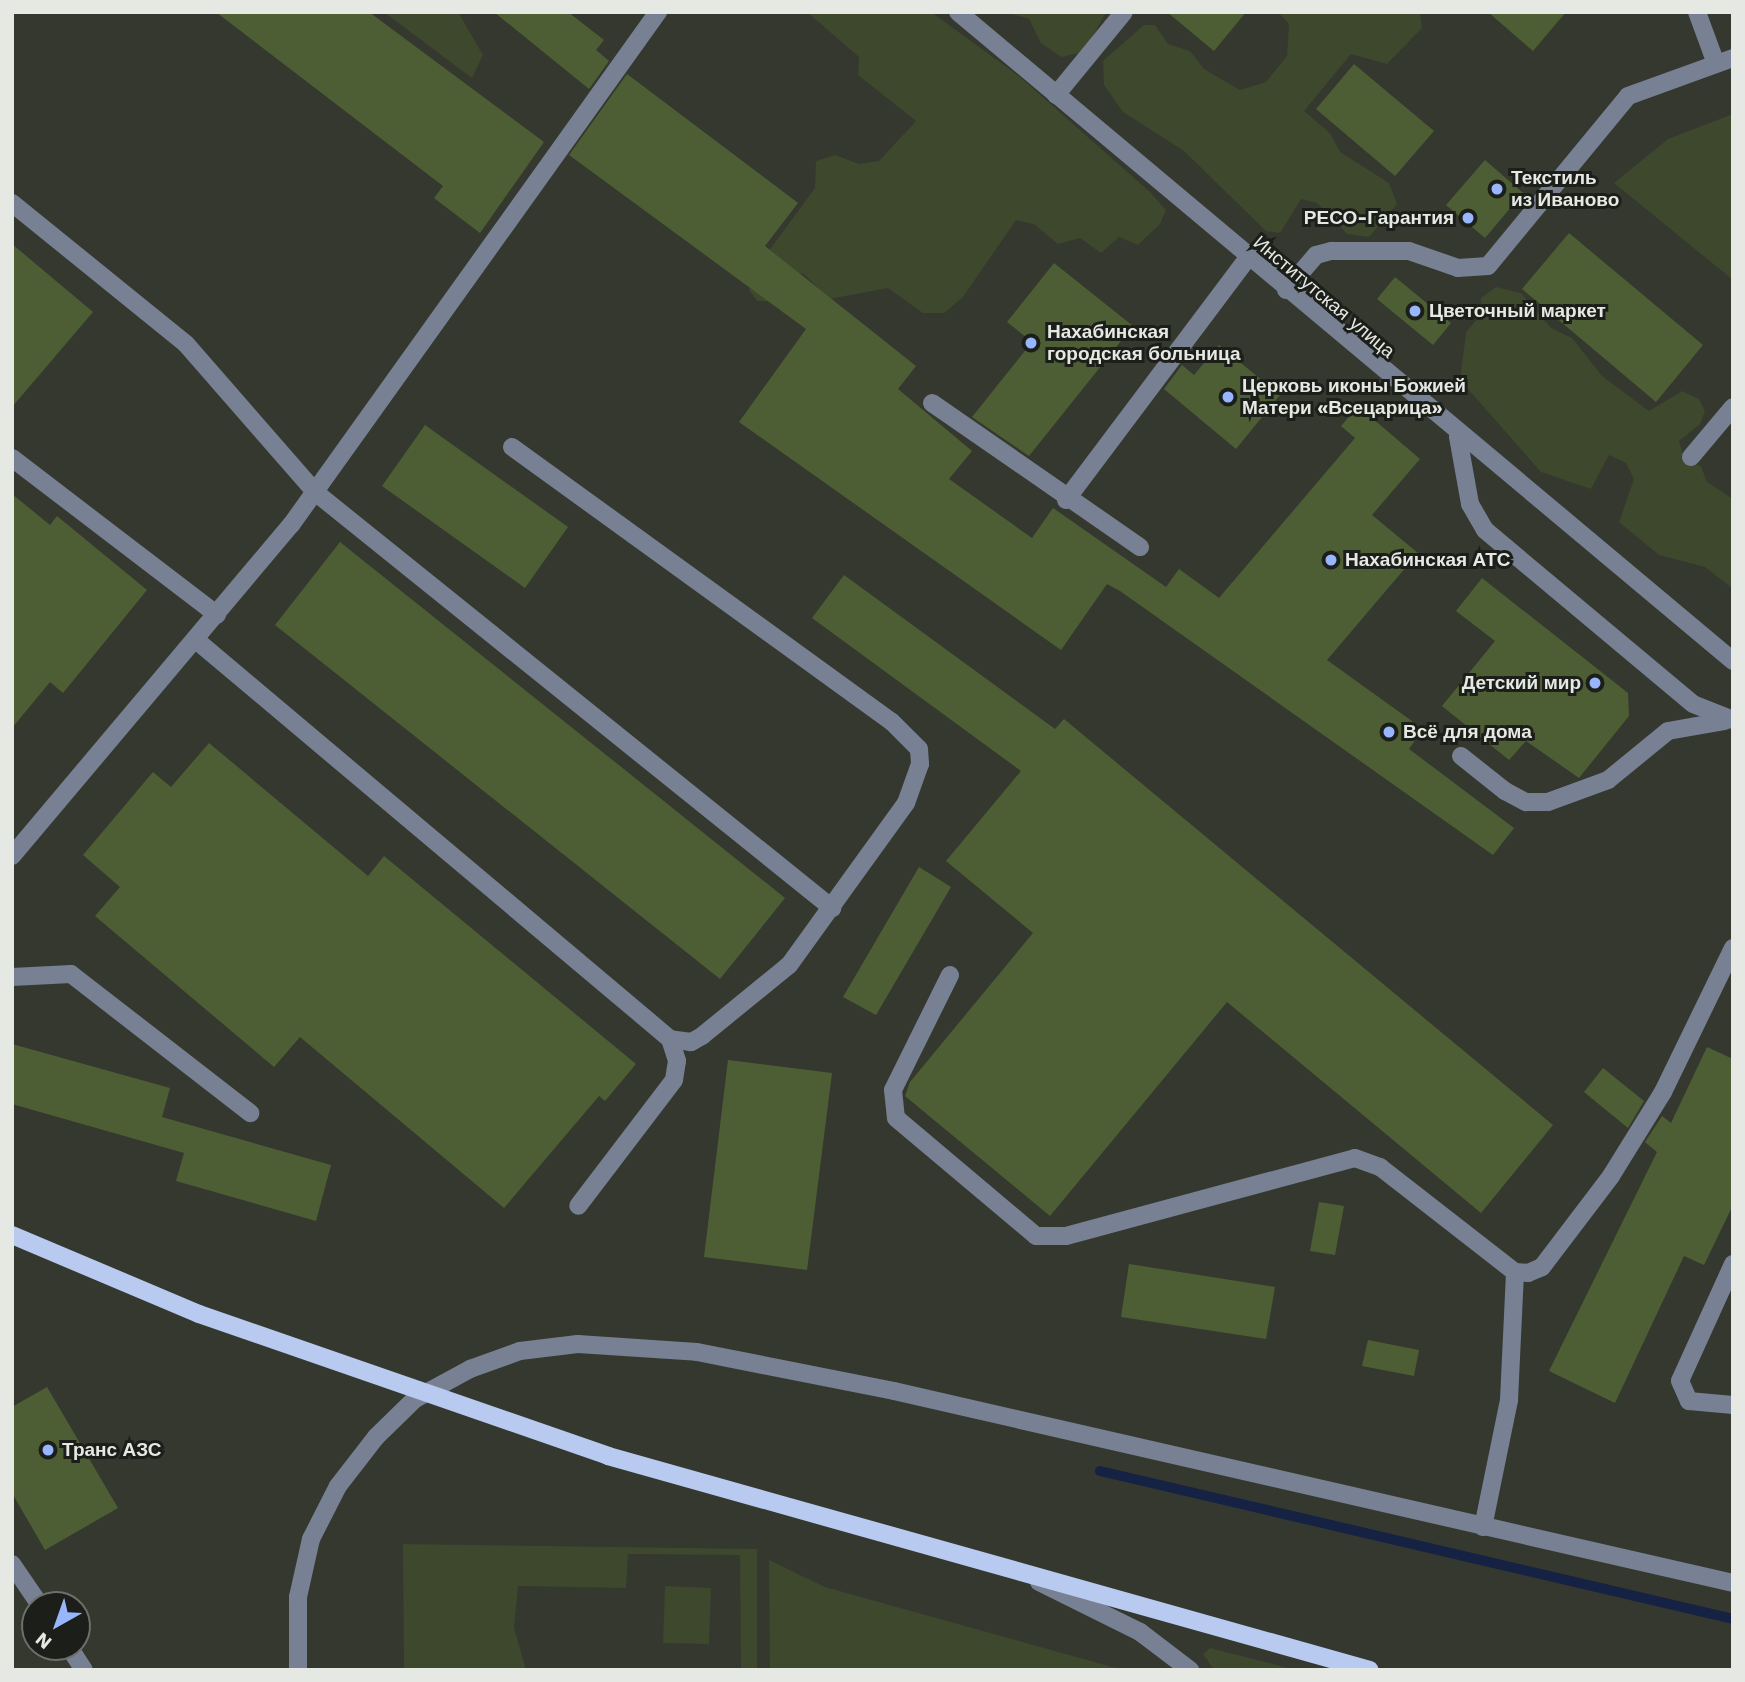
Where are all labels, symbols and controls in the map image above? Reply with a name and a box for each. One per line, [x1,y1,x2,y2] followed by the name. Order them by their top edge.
[1511,167,1619,211] place label: Текстиль из Иваново
[1489,181,1505,197] marker: Текстиль из Иваново
[1304,207,1454,229] place label: РЕСО-Гарантия
[1460,210,1476,226] marker: РЕСО-Гарантия
[1249,231,1399,363] street label: Институтская улица
[1429,300,1606,322] place label: Цветочный маркет
[1407,303,1423,319] marker: Цветочный маркет
[1047,321,1240,365] place label: Нахабинская городская больница
[1021,333,1041,353] marker: Нахабинская городская больница
[1242,375,1466,419] place label: Церковь иконы Божией Матери «Всецарица»
[1220,389,1236,405] marker: Церковь иконы Божией Матери «Всецарица»
[1345,549,1511,571] place label: Нахабинская АТС
[1323,552,1339,568] marker: Нахабинская АТС
[1462,672,1581,694] place label: Детский мир
[1587,675,1603,691] marker: Детский мир
[1403,721,1532,743] place label: Всё для дома
[1381,724,1397,740] marker: Всё для дома
[62,1439,161,1461] place label: Транс АЗС
[40,1442,56,1458] marker: Транс АЗС
[21,1591,91,1661] north arrow
[31,1628,56,1654] text: N

